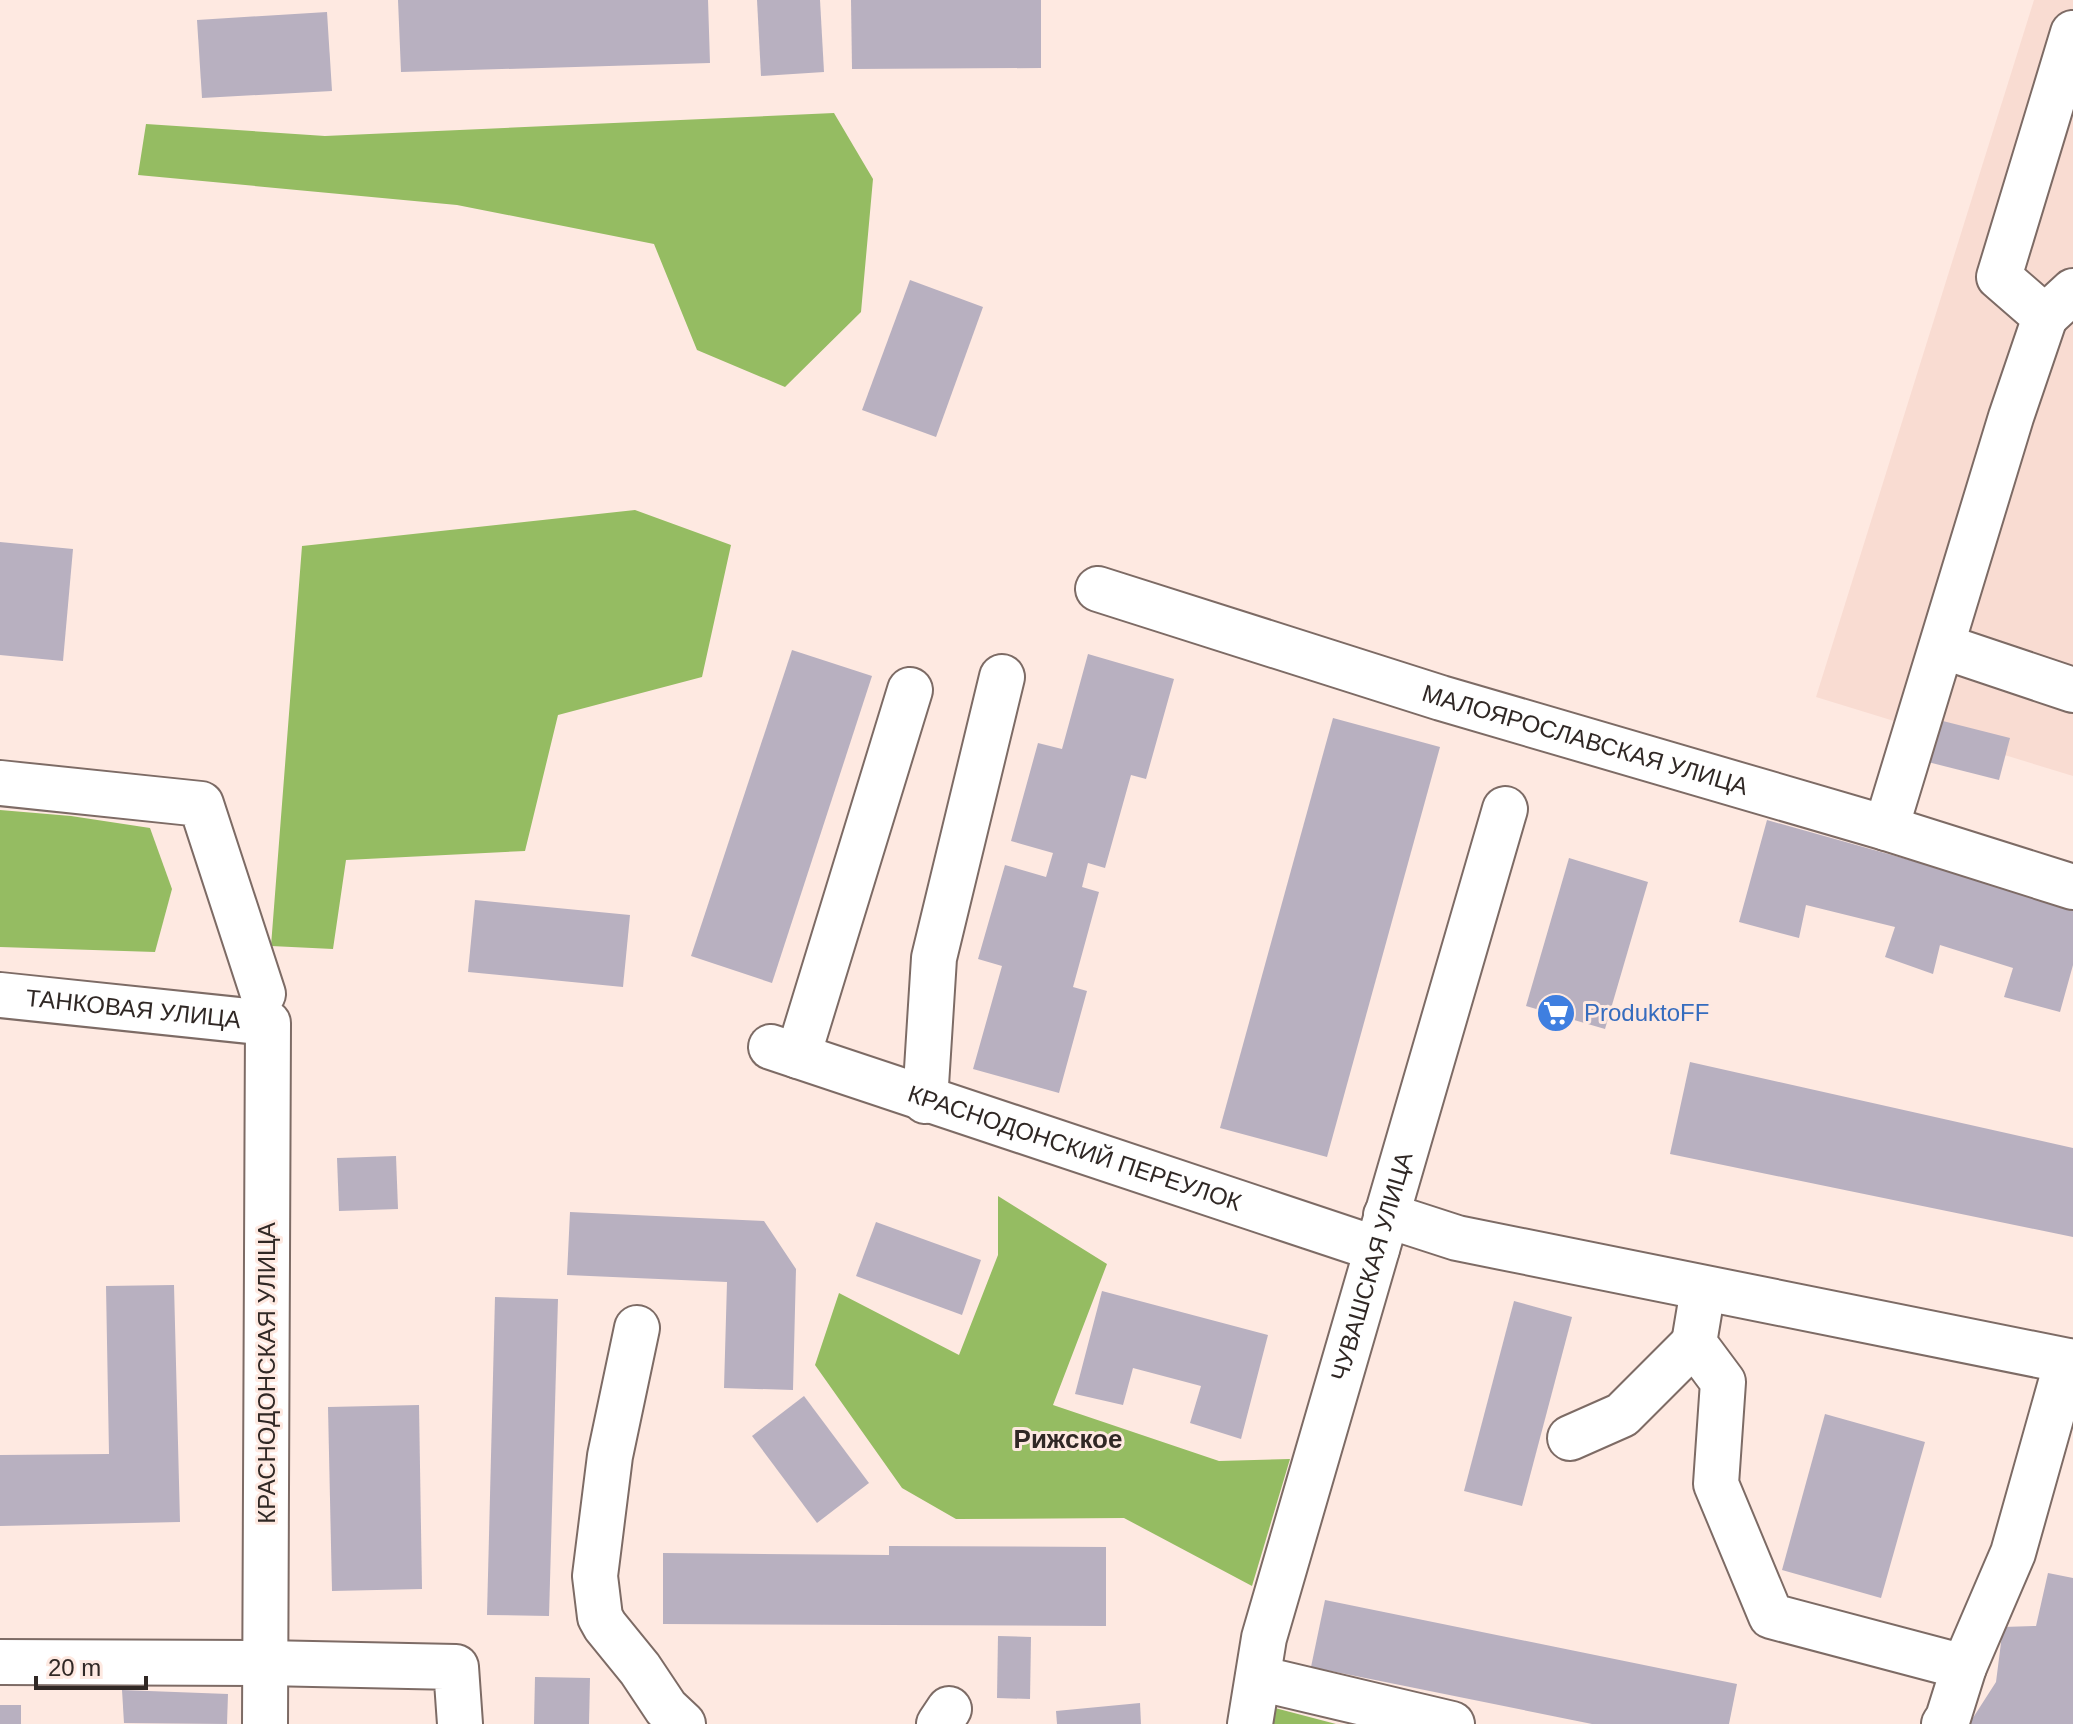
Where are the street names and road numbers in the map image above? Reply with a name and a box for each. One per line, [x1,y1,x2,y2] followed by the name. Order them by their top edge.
[1419,679,1751,800] street label: МАЛОЯРОСЛАВСКАЯ УЛИЦА
[24,984,242,1033] street label: ТАНКОВАЯ УЛИЦА
[905,1080,1245,1216] street label: КРАСНОДОНСКИЙ ПЕРЕУЛОК
[1325,1149,1418,1384] street label: ЧУВАШСКАЯ УЛИЦА
[253,1222,280,1524] street label: КРАСНОДОНСКАЯ УЛИЦА

